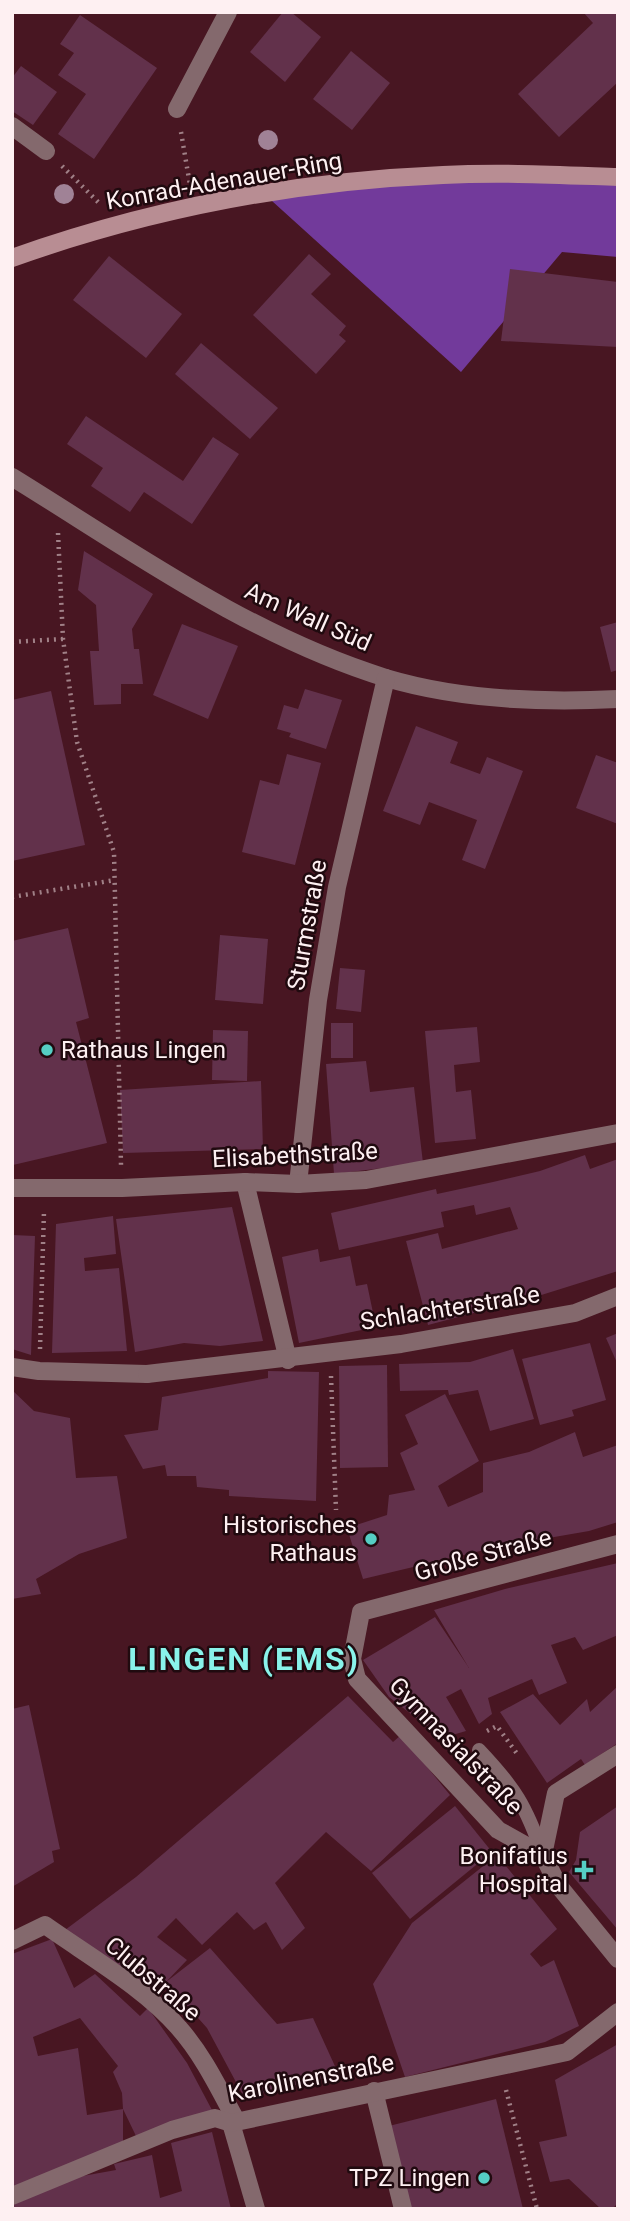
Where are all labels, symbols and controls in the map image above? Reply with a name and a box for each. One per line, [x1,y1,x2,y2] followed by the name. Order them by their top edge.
[104,146,344,216] street label: Konrad-Adenauer-Ring
[241,577,375,657] street label: Am Wall Süd
[282,857,332,993] street label: Sturmstraße
[61,1036,226,1064] place label: Rathaus Lingen
[39,1042,55,1058] marker: Rathaus Lingen
[211,1137,379,1173] street label: Elisabethstraße
[358,1280,542,1336] street label: Schlachterstraße
[223,1511,357,1567] place label: Historisches Rathaus
[411,1523,555,1587] street label: Große Straße
[363,1531,379,1547] marker: Historisches Rathaus
[128,1640,360,1678] district label: LINGEN (EMS)
[383,1671,529,1821] street label: Gymnasialstraße
[460,1842,568,1898] place label: Bonifatius Hospital
[574,1860,594,1880] marker: Bonifatius Hospital
[100,1931,206,2027] street label: Clubstraße
[226,2048,396,2108] street label: Karolinenstraße
[349,2164,470,2192] place label: TPZ Lingen
[476,2170,492,2186] marker: TPZ Lingen

